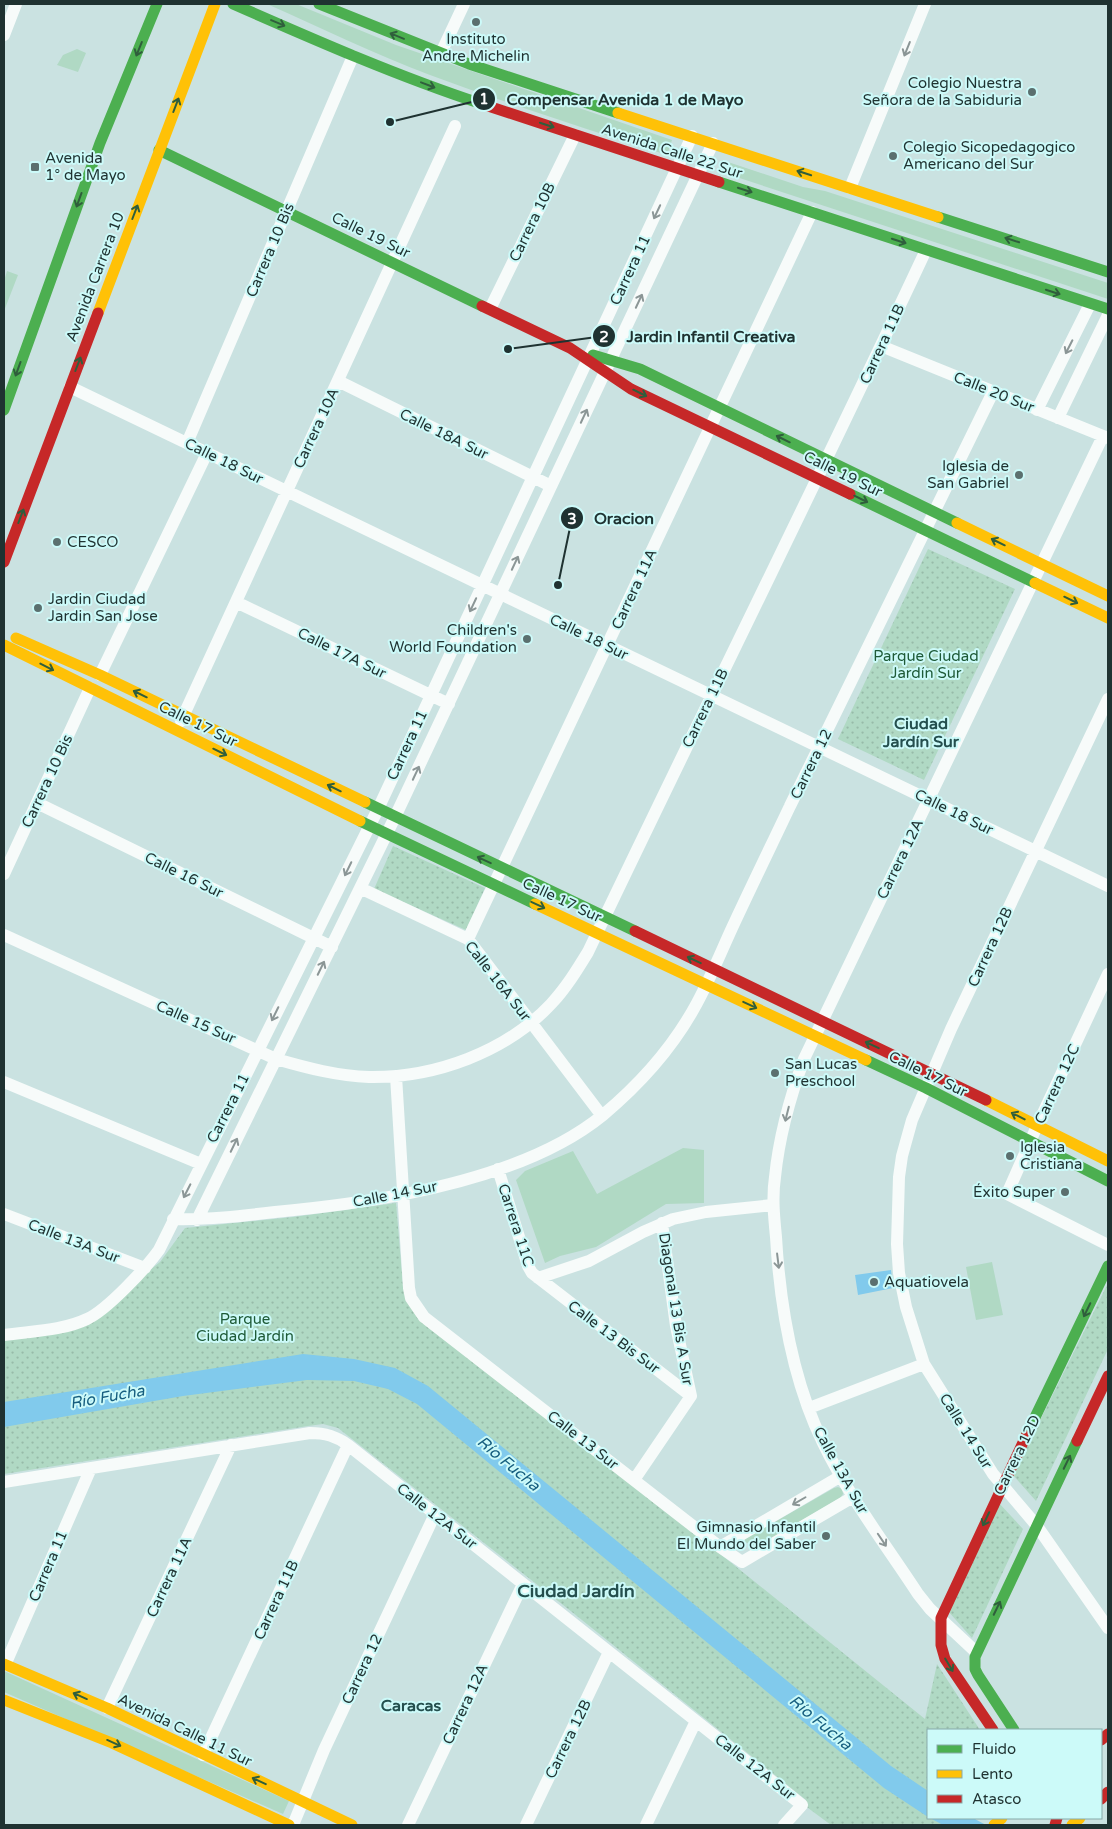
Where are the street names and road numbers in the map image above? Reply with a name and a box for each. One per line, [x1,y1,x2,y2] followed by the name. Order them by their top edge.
[599,120,745,182] street label: Avenida Calle 22 Sur
[505,179,559,265] street label: Carrera 10B
[242,200,298,300] street label: Carrera 10 Bis
[329,208,414,262] street label: Calle 19 Sur
[62,210,128,344] street label: Avenida Carrera 10
[606,232,654,308] street label: Carrera 11
[856,301,908,387] street label: Carrera 11B
[951,368,1037,416] street label: Calle 20 Sur
[290,385,342,471] street label: Carrera 10A
[397,405,492,463] street label: Calle 18A Sur
[182,434,267,488] street label: Calle 18 Sur
[801,447,886,501] street label: Calle 19 Sur
[608,546,660,632] street label: Carrera 11A
[547,610,632,664] street label: Calle 18 Sur
[295,624,390,682] street label: Calle 17A Sur
[678,665,732,751] street label: Carrera 11B
[156,697,241,751] street label: Calle 17 Sur
[383,707,431,783] street label: Carrera 11
[786,726,836,802] street label: Carrera 12
[18,732,76,830] street label: Carrera 10 Bis
[912,785,997,839] street label: Calle 18 Sur
[873,816,927,902] street label: Carrera 12A
[142,848,227,902] street label: Calle 16 Sur
[519,874,605,926] street label: Calle 17 Sur
[964,904,1016,990] street label: Carrera 12B
[461,937,535,1025] street label: Calle 16A Sur
[153,996,239,1048] street label: Calle 15 Sur
[1031,1041,1083,1127] street label: Carrera 12C
[886,1047,971,1101] street label: Calle 17 Sur
[203,1070,253,1146] street label: Carrera 11
[351,1177,439,1211] street label: Calle 14 Sur
[494,1181,538,1269] street label: Carrera 11C
[26,1215,123,1267] street label: Calle 13A Sur
[655,1232,697,1387] street label: Diagonal 13 Bis A Sur
[564,1297,664,1378] street label: Calle 13 Bis Sur
[936,1390,996,1472] street label: Calle 14 Sur
[544,1407,622,1474] street label: Calle 13 Sur
[990,1412,1044,1498] street label: Carrera 12D
[810,1423,872,1517] street label: Calle 13A Sur
[393,1479,481,1553] street label: Calle 12A Sur
[25,1528,71,1604] street label: Carrera 11
[143,1534,195,1620] street label: Carrera 11A
[250,1557,302,1643] street label: Carrera 11B
[338,1631,386,1707] street label: Carrera 12
[439,1661,491,1747] street label: Carrera 12A
[115,1690,255,1770] street label: Avenida Calle 11 Sur
[541,1696,595,1782] street label: Carrera 12B
[711,1730,799,1804] street label: Calle 12A Sur

